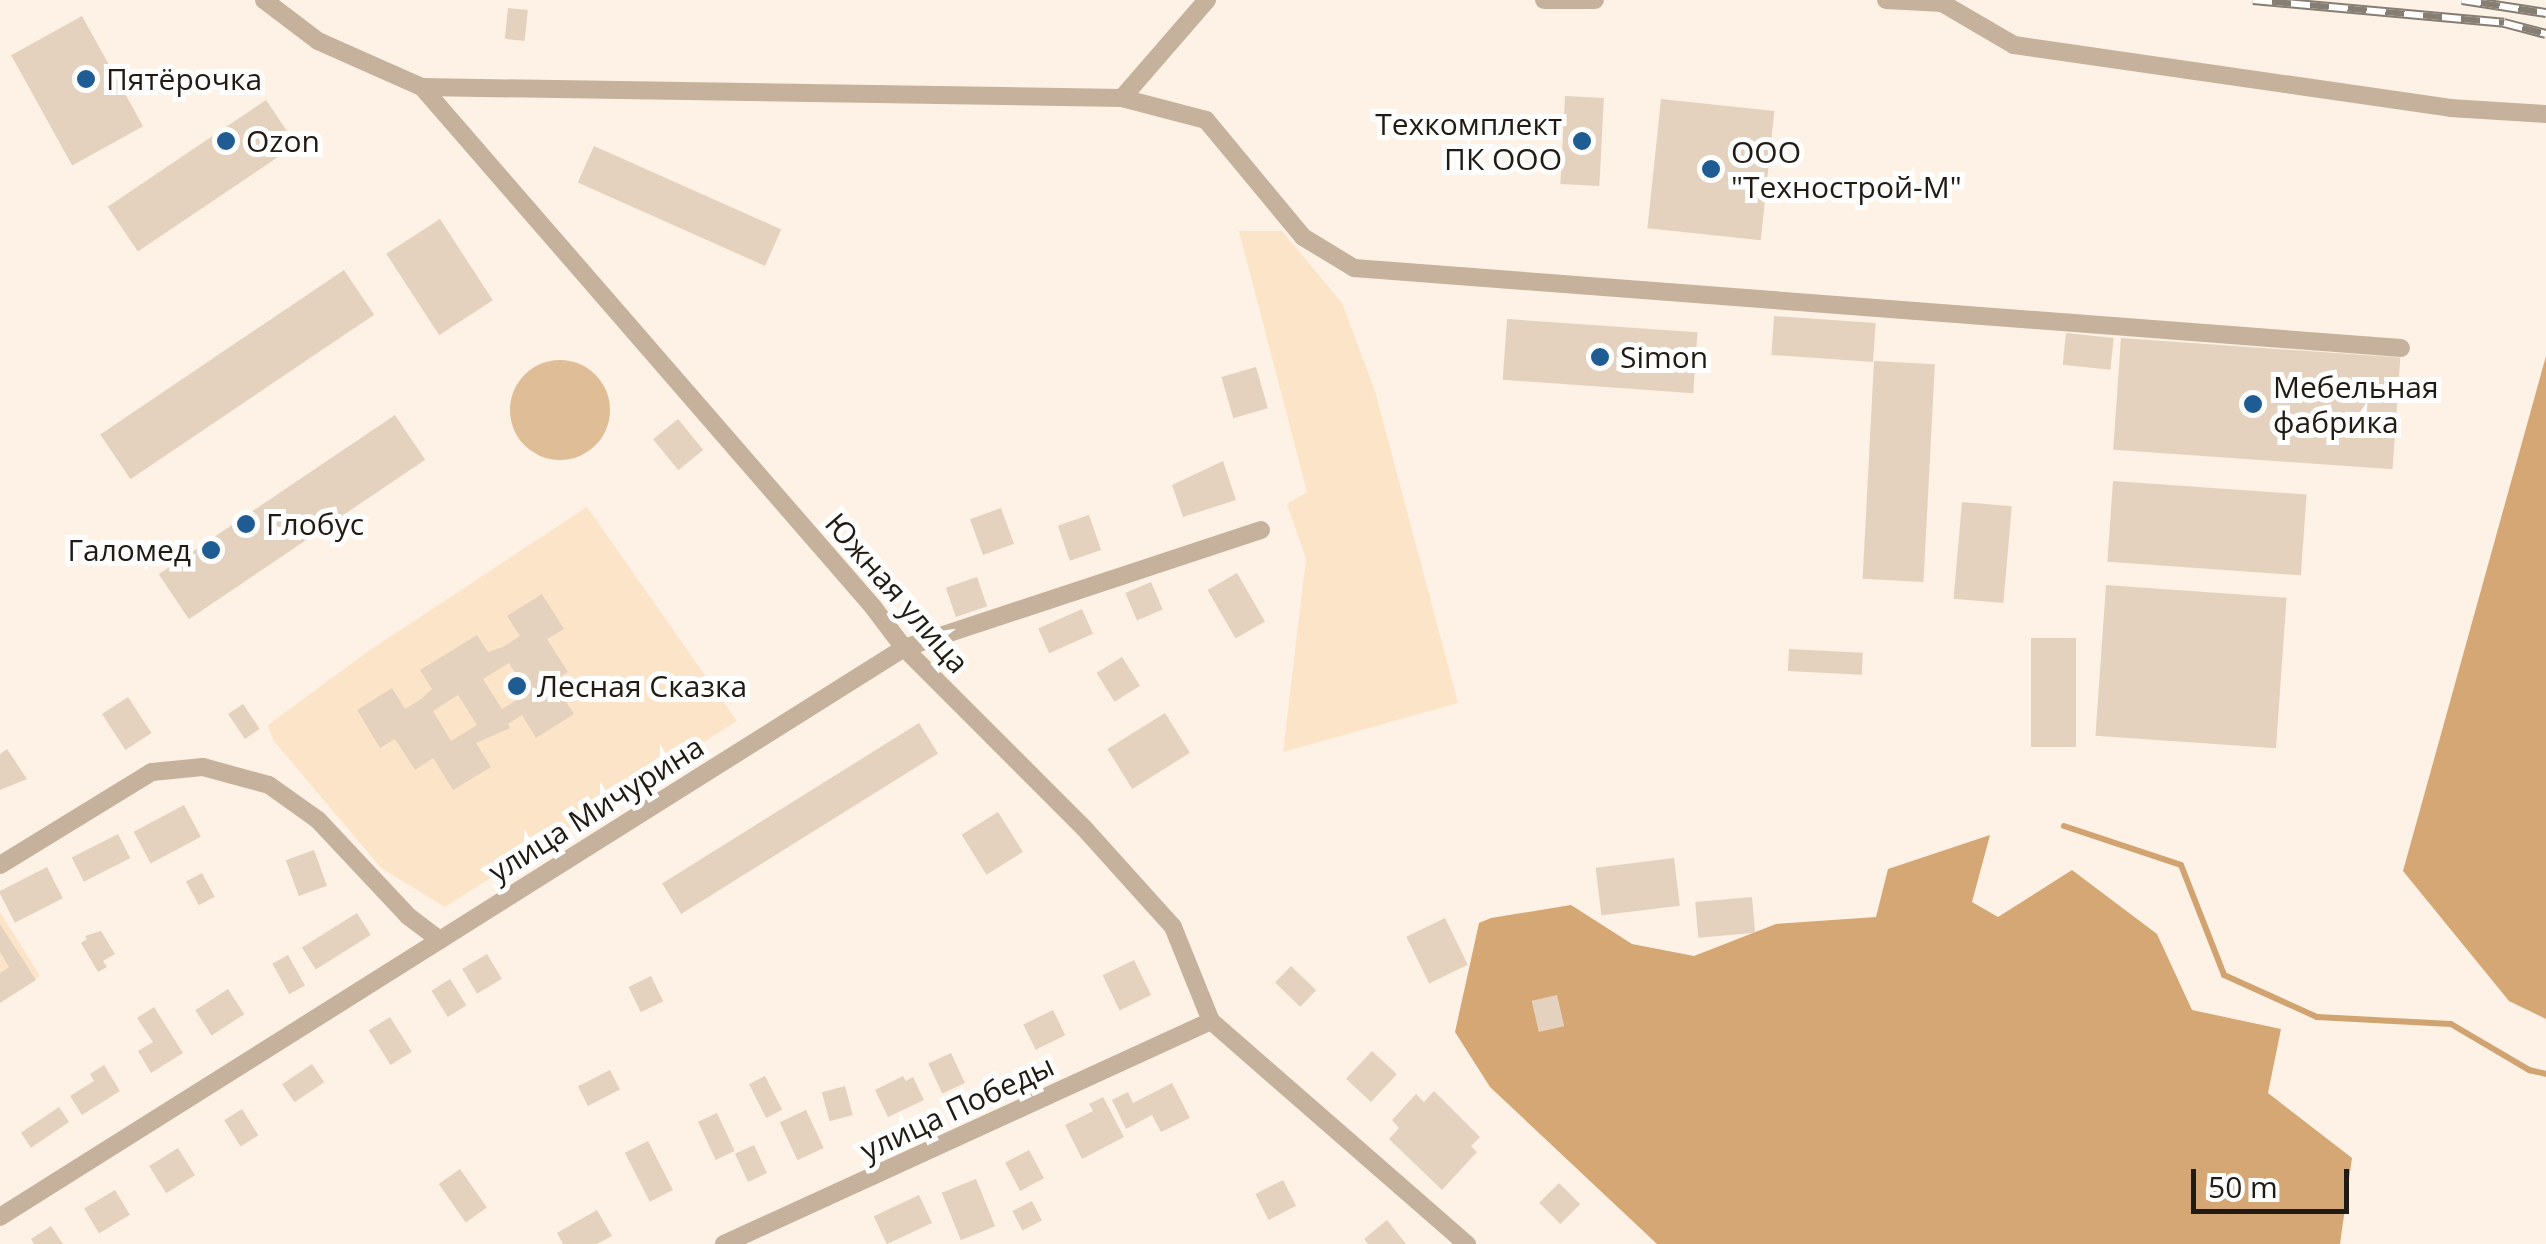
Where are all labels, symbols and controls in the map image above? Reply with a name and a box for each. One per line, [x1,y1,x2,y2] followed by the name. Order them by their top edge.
[106,61,262,97] place label: Пятёрочка
[75,68,97,90] marker: Пятёрочка
[1375,106,1562,176] place label: Техкомплект ПК ООО
[246,123,320,159] place label: Ozon
[215,130,237,152] marker: Ozon
[1571,130,1593,152] marker: Техкомплект ПК ООО
[1731,134,1962,204] place label: ООО "Технострой-М"
[1700,158,1722,180] marker: ООО "Технострой-М"
[1620,339,1708,375] place label: Simon
[1589,346,1611,368] marker: Simon
[2273,369,2439,440] place label: Мебельная фабрика
[2242,393,2264,415] marker: Мебельная фабрика
[266,506,364,542] place label: Глобус
[818,506,976,680] street label: Южная улица
[235,513,257,535] marker: Глобус
[67,532,191,568] place label: Галомед
[200,539,222,561] marker: Галомед
[537,668,747,704] place label: Лесная Сказка
[506,675,528,697] marker: Лесная Сказка
[482,728,710,890] street label: улица Мичурина
[855,1047,1059,1169] street label: улица Победы
[2196,1149,2354,1211] scale bar
[2208,1166,2278,1207] text: 50 m

